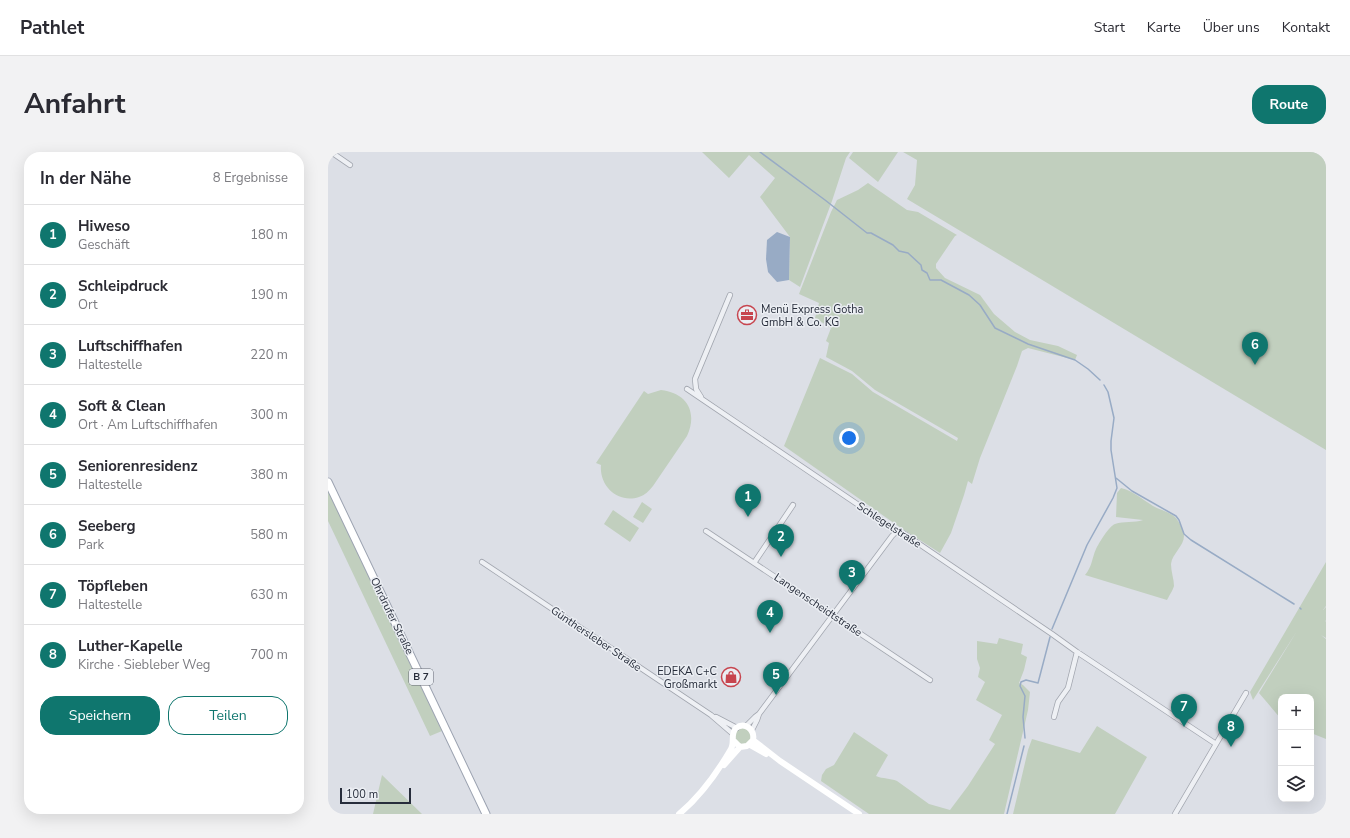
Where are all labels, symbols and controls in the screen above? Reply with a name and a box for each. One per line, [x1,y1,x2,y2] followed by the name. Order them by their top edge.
[20,15,84,41] text: Pathlet
[1094,18,1125,37] text: Start
[1147,18,1181,37] text: Karte
[1203,18,1260,37] text: Über uns
[1282,18,1330,37] text: Kontakt
[24,85,125,123] text: Anfahrt
[1252,85,1326,124] button: Route
[40,167,131,190] text: In der Nähe
[213,169,288,187] text: 8 Ergebnisse
[78,216,130,236] text: Hiweso
[49,226,57,244] text: 1
[250,226,288,244] text: 180 m
[78,236,129,254] text: Geschäft
[78,276,168,296] text: Schleipdruck
[49,286,57,304] text: 2
[250,286,288,304] text: 190 m
[78,296,98,314] text: Ort
[761,302,863,330] place label: Menü Express Gotha GmbH & Co. KG
[736,304,758,326] office icon: Menü Express Gotha GmbH & Co. KG
[1242,332,1268,365] pin: 6
[78,336,183,356] text: Luftschiffhafen
[49,346,57,364] text: 3
[250,346,288,364] text: 220 m
[78,356,142,374] text: Haltestelle
[78,396,166,416] text: Soft & Clean
[49,406,57,424] text: 4
[250,406,288,424] text: 300 m
[78,416,218,434] text: Ort · Am Luftschiffhafen
[839,428,859,448] your location
[78,456,198,476] text: Seniorenresidenz
[49,466,57,484] text: 5
[250,466,288,484] text: 380 m
[78,476,142,494] text: Haltestelle
[735,484,761,517] pin: 1
[854,499,924,552] street label: Schlegelstraße
[78,516,136,536] text: Seeberg
[768,524,794,557] pin: 2
[49,526,57,544] text: 6
[250,526,288,544] text: 580 m
[78,536,104,554] text: Park
[839,560,865,593] pin: 3
[771,570,865,640] street label: Langenscheidtstraße
[367,575,417,657] street label: Ohrdrufer Straße
[78,576,148,596] text: Töpfleben
[49,586,57,604] text: 7
[250,586,288,604] text: 630 m
[78,596,142,614] text: Haltestelle
[757,600,783,633] pin: 4
[548,603,644,675] street label: Günthersleber Straße
[78,636,183,656] text: Luther-Kapelle
[49,646,57,664] text: 8
[250,646,288,664] text: 700 m
[78,656,210,674] text: Kirche · Siebleber Weg
[763,662,789,695] pin: 5
[657,664,717,692] place label: EDEKA C+C Großmarkt
[720,666,742,688] shop icon: EDEKA C+C Großmarkt
[409,669,433,685] road number: B 7
[1171,694,1197,727] pin: 7
[1278,694,1314,802] map controls
[1278,694,1314,730] button: +
[40,696,160,735] button: Speichern
[168,696,288,735] button: Teilen
[1218,714,1244,747] pin: 8
[1278,730,1314,766] button: −
[1278,766,1314,802] button: layers
[340,786,411,805] scale bar
[346,787,378,802] text: 100 m

